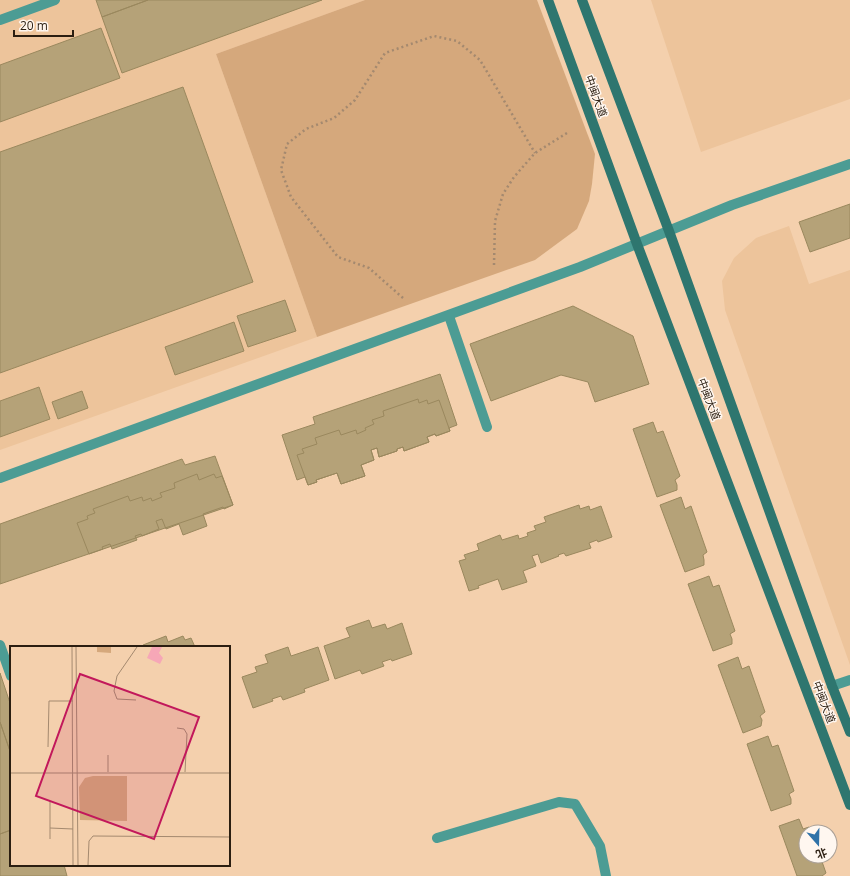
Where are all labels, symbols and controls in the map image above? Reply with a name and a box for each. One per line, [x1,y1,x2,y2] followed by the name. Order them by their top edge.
[14,12,73,38] scale bar
[20,17,48,34] text: 20 m
[582,73,611,119] street label: 中闽大道
[695,376,724,422] street label: 中闽大道
[10,646,230,866] inset map
[810,679,839,725] street label: 中闽大道
[798,824,838,864] north arrow
[814,845,829,863] text: 北

